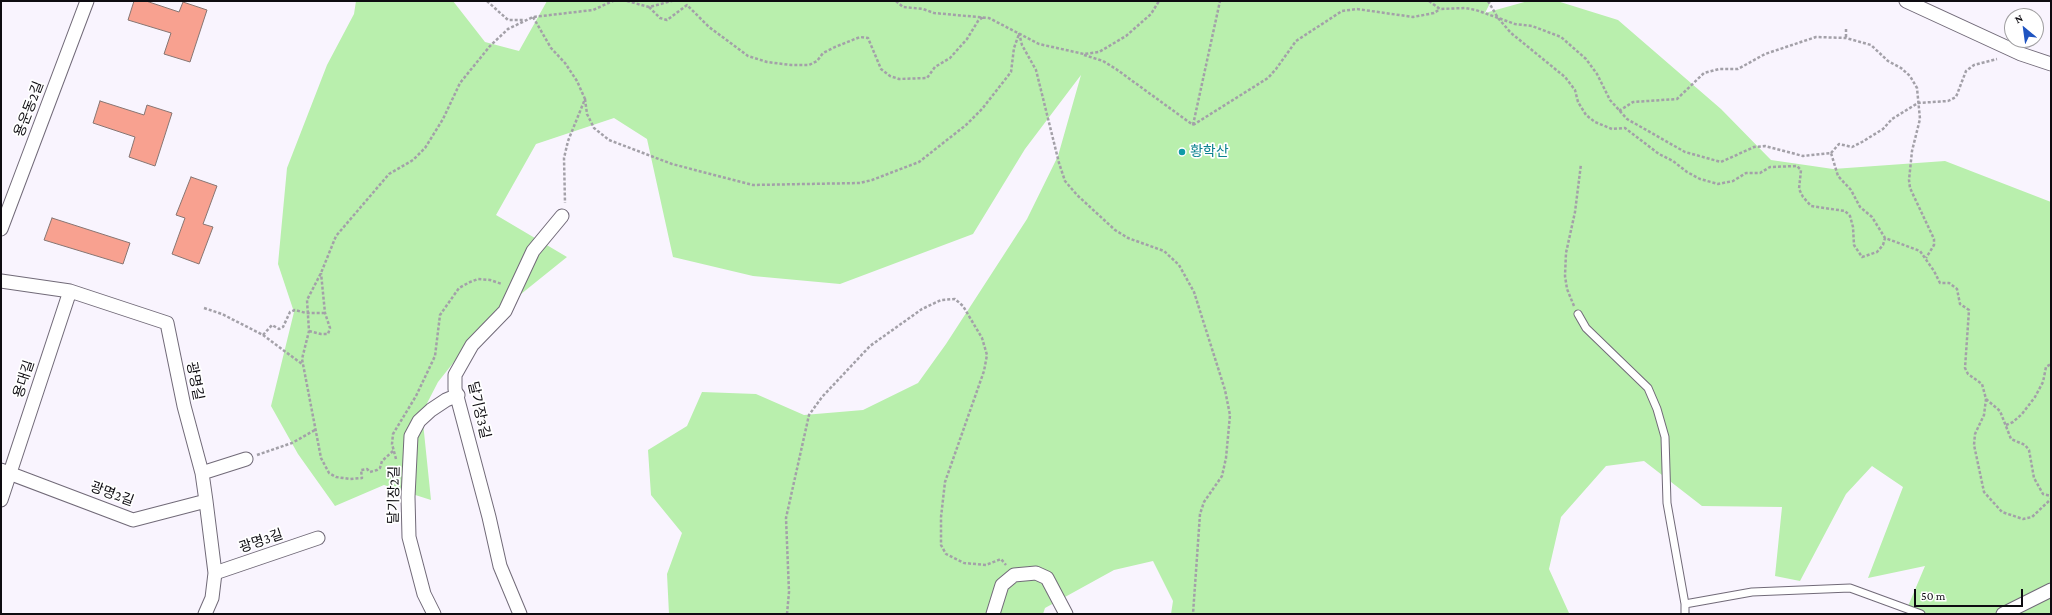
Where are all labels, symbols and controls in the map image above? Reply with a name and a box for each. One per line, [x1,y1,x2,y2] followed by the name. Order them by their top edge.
[2004,8,2044,48] north arrow
[2012,11,2025,25] text: N
[11,79,47,139] street label: 용운동2길
[1190,144,1229,160] place label: 황학산
[1177,147,1187,157] marker: 황학산
[10,358,38,400] street label: 용대길
[183,360,207,402] street label: 광명길
[464,380,494,440] street label: 달기장3길
[385,466,403,524] street label: 달기장2길
[88,478,136,510] street label: 광명2길
[237,526,285,556] street label: 광명3길
[1916,581,2025,607] scale bar
[1921,589,1945,603] text: 50 m

